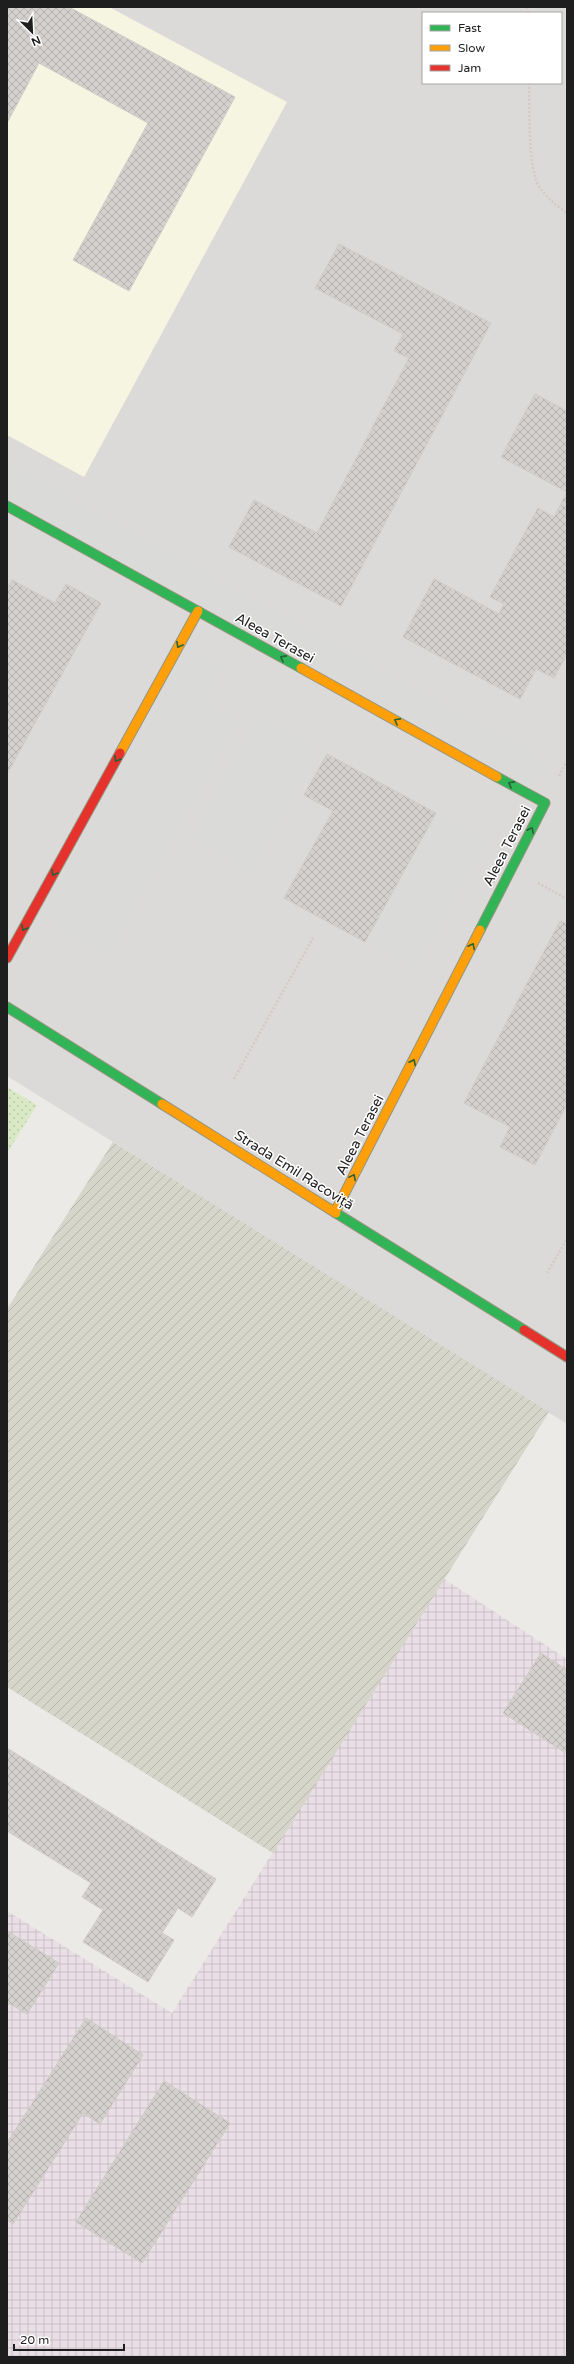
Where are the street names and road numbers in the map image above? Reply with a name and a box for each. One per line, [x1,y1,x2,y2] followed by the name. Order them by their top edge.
[232,609,318,667] street label: Aleea Terasei
[479,803,535,889] street label: Aleea Terasei
[332,1092,388,1178] street label: Aleea Terasei
[231,1126,357,1214] street label: Strada Emil Racoviță

